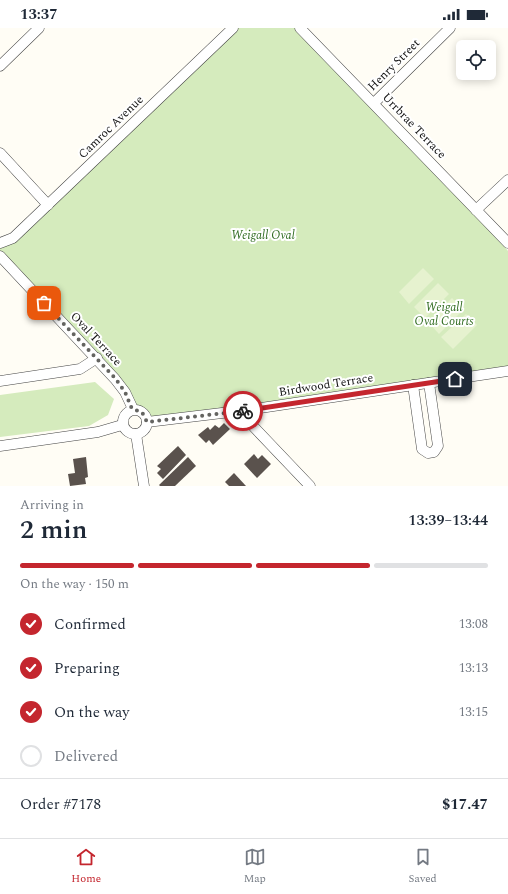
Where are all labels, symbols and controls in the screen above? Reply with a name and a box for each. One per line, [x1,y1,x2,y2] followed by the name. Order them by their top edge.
[20,3,58,26] text: 13:37
[363,34,425,96] street label: Henry Street
[456,40,496,80] map controls
[456,40,496,80] button: locate
[377,89,451,164] street label: Urrbrae Terrace
[74,91,148,163] street label: Camroc Avenue
[231,226,295,245] park label: Weigall Oval
[27,286,61,320] pin
[33,292,55,314] icon: bag
[415,298,474,331] park label: Weigall Oval Courts
[66,308,126,371] street label: Oval Terrace
[438,362,472,396] pin
[277,368,375,402] street label: Birdwood Terrace
[444,368,466,390] icon: home
[223,391,263,431] courier
[232,400,254,422] icon: bike
[20,495,84,515] text: Arriving in
[408,509,488,532] text: 13:39–13:44
[20,510,87,550] text: 2 min
[20,574,129,594] text: On the way · 150 m
[20,613,42,635] icon: check
[54,613,126,636] text: Confirmed
[459,614,488,634] text: 13:08
[20,657,42,679] icon: check
[54,657,120,680] text: Preparing
[459,658,488,678] text: 13:13
[20,701,42,723] icon: check
[54,701,129,724] text: On the way
[459,702,488,722] text: 13:15
[54,745,118,768] text: Delivered
[20,793,101,816] text: Order #7178
[442,793,488,816] text: $17.47
[71,846,101,887] tab: Home
[244,846,266,887] tab: Map
[408,846,437,887] tab: Saved

